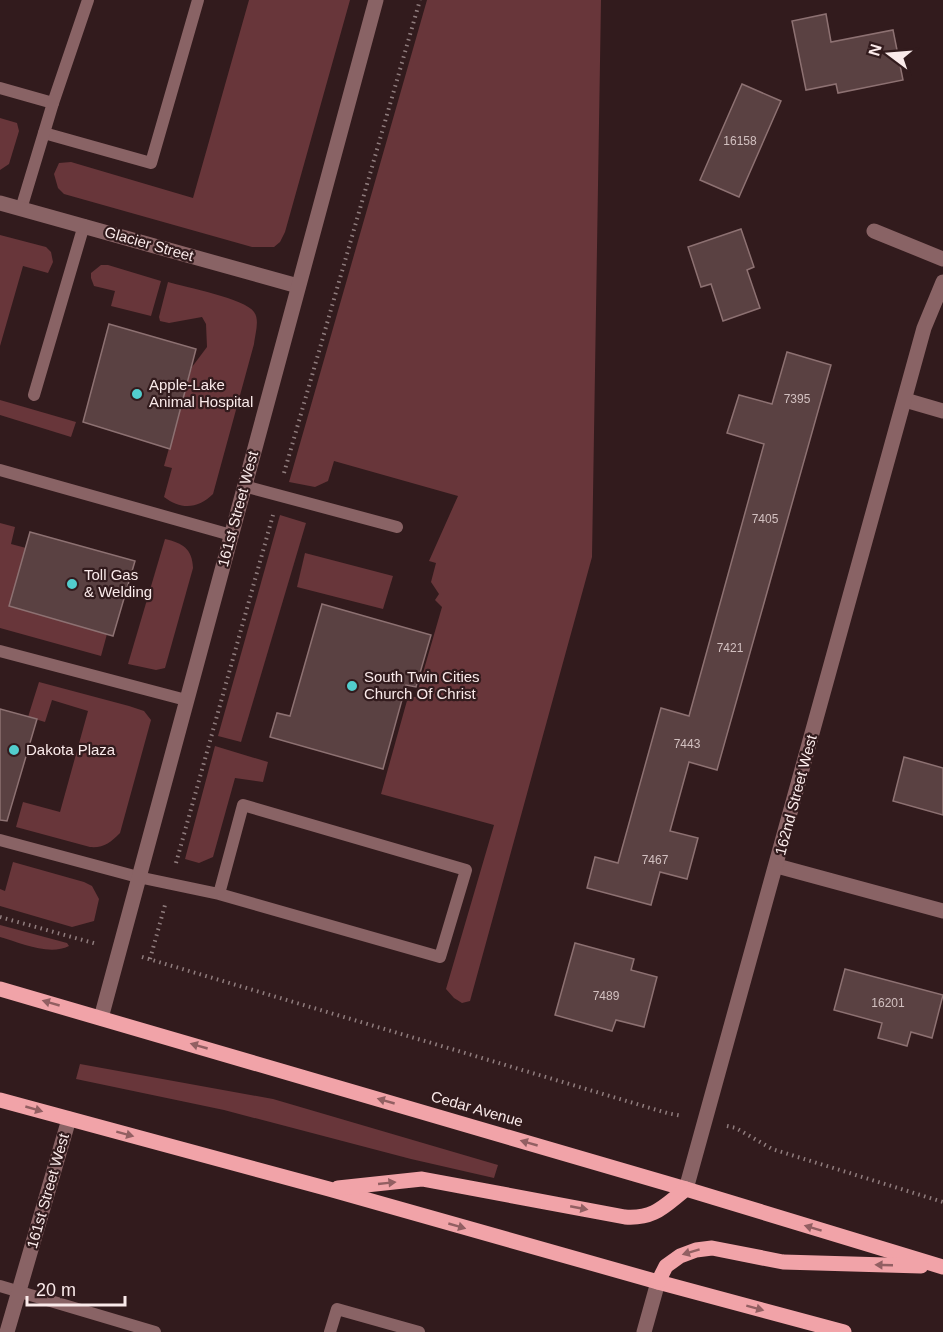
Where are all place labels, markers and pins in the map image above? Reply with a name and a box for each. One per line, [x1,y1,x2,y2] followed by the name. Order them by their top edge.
[149,376,253,410] place label: Apple-Lake Animal Hospital
[130,387,144,401] marker: Apple-Lake Animal Hospital
[84,566,152,600] place label: Toll Gas & Welding
[65,577,79,591] marker: Toll Gas & Welding
[364,668,480,702] place label: South Twin Cities Church Of Christ
[345,679,359,693] marker: South Twin Cities Church Of Christ
[26,741,116,758] place label: Dakota Plaza
[7,743,21,757] marker: Dakota Plaza

